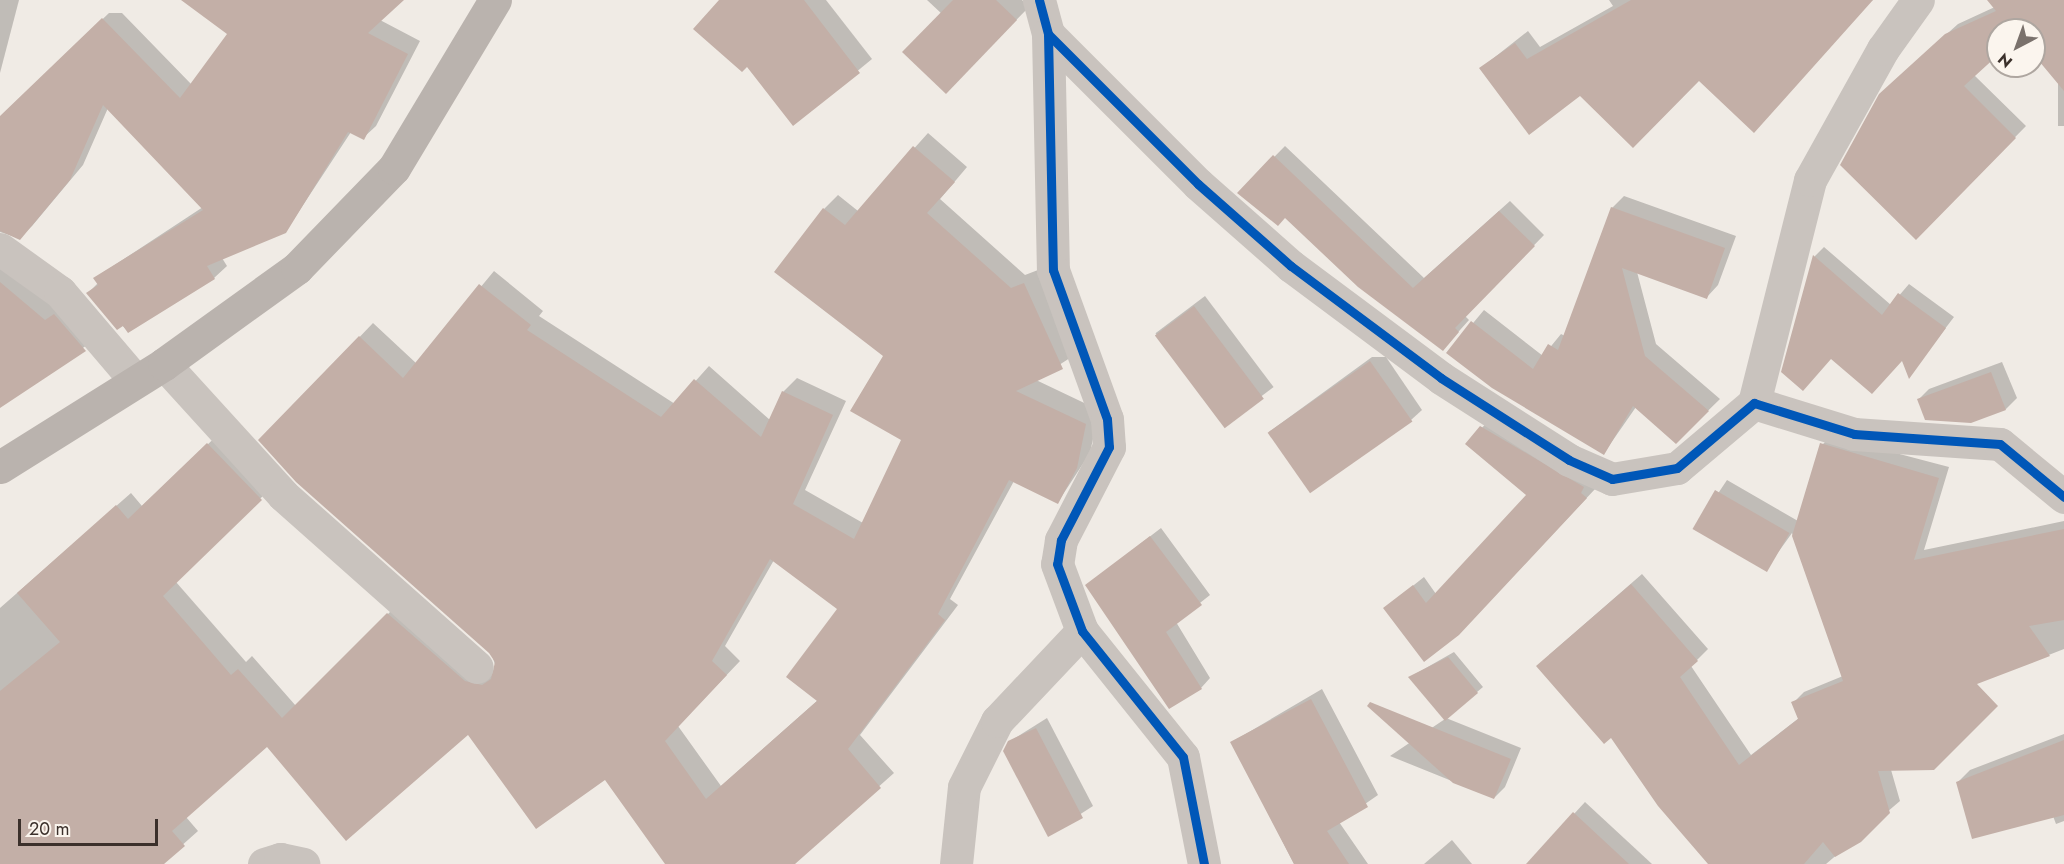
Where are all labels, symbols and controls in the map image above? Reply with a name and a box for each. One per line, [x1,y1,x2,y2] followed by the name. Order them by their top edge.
[1986,18,2046,78] north arrow
[1993,48,2018,73] text: N
[21,807,160,845] scale bar
[29,816,69,842] text: 20 m

